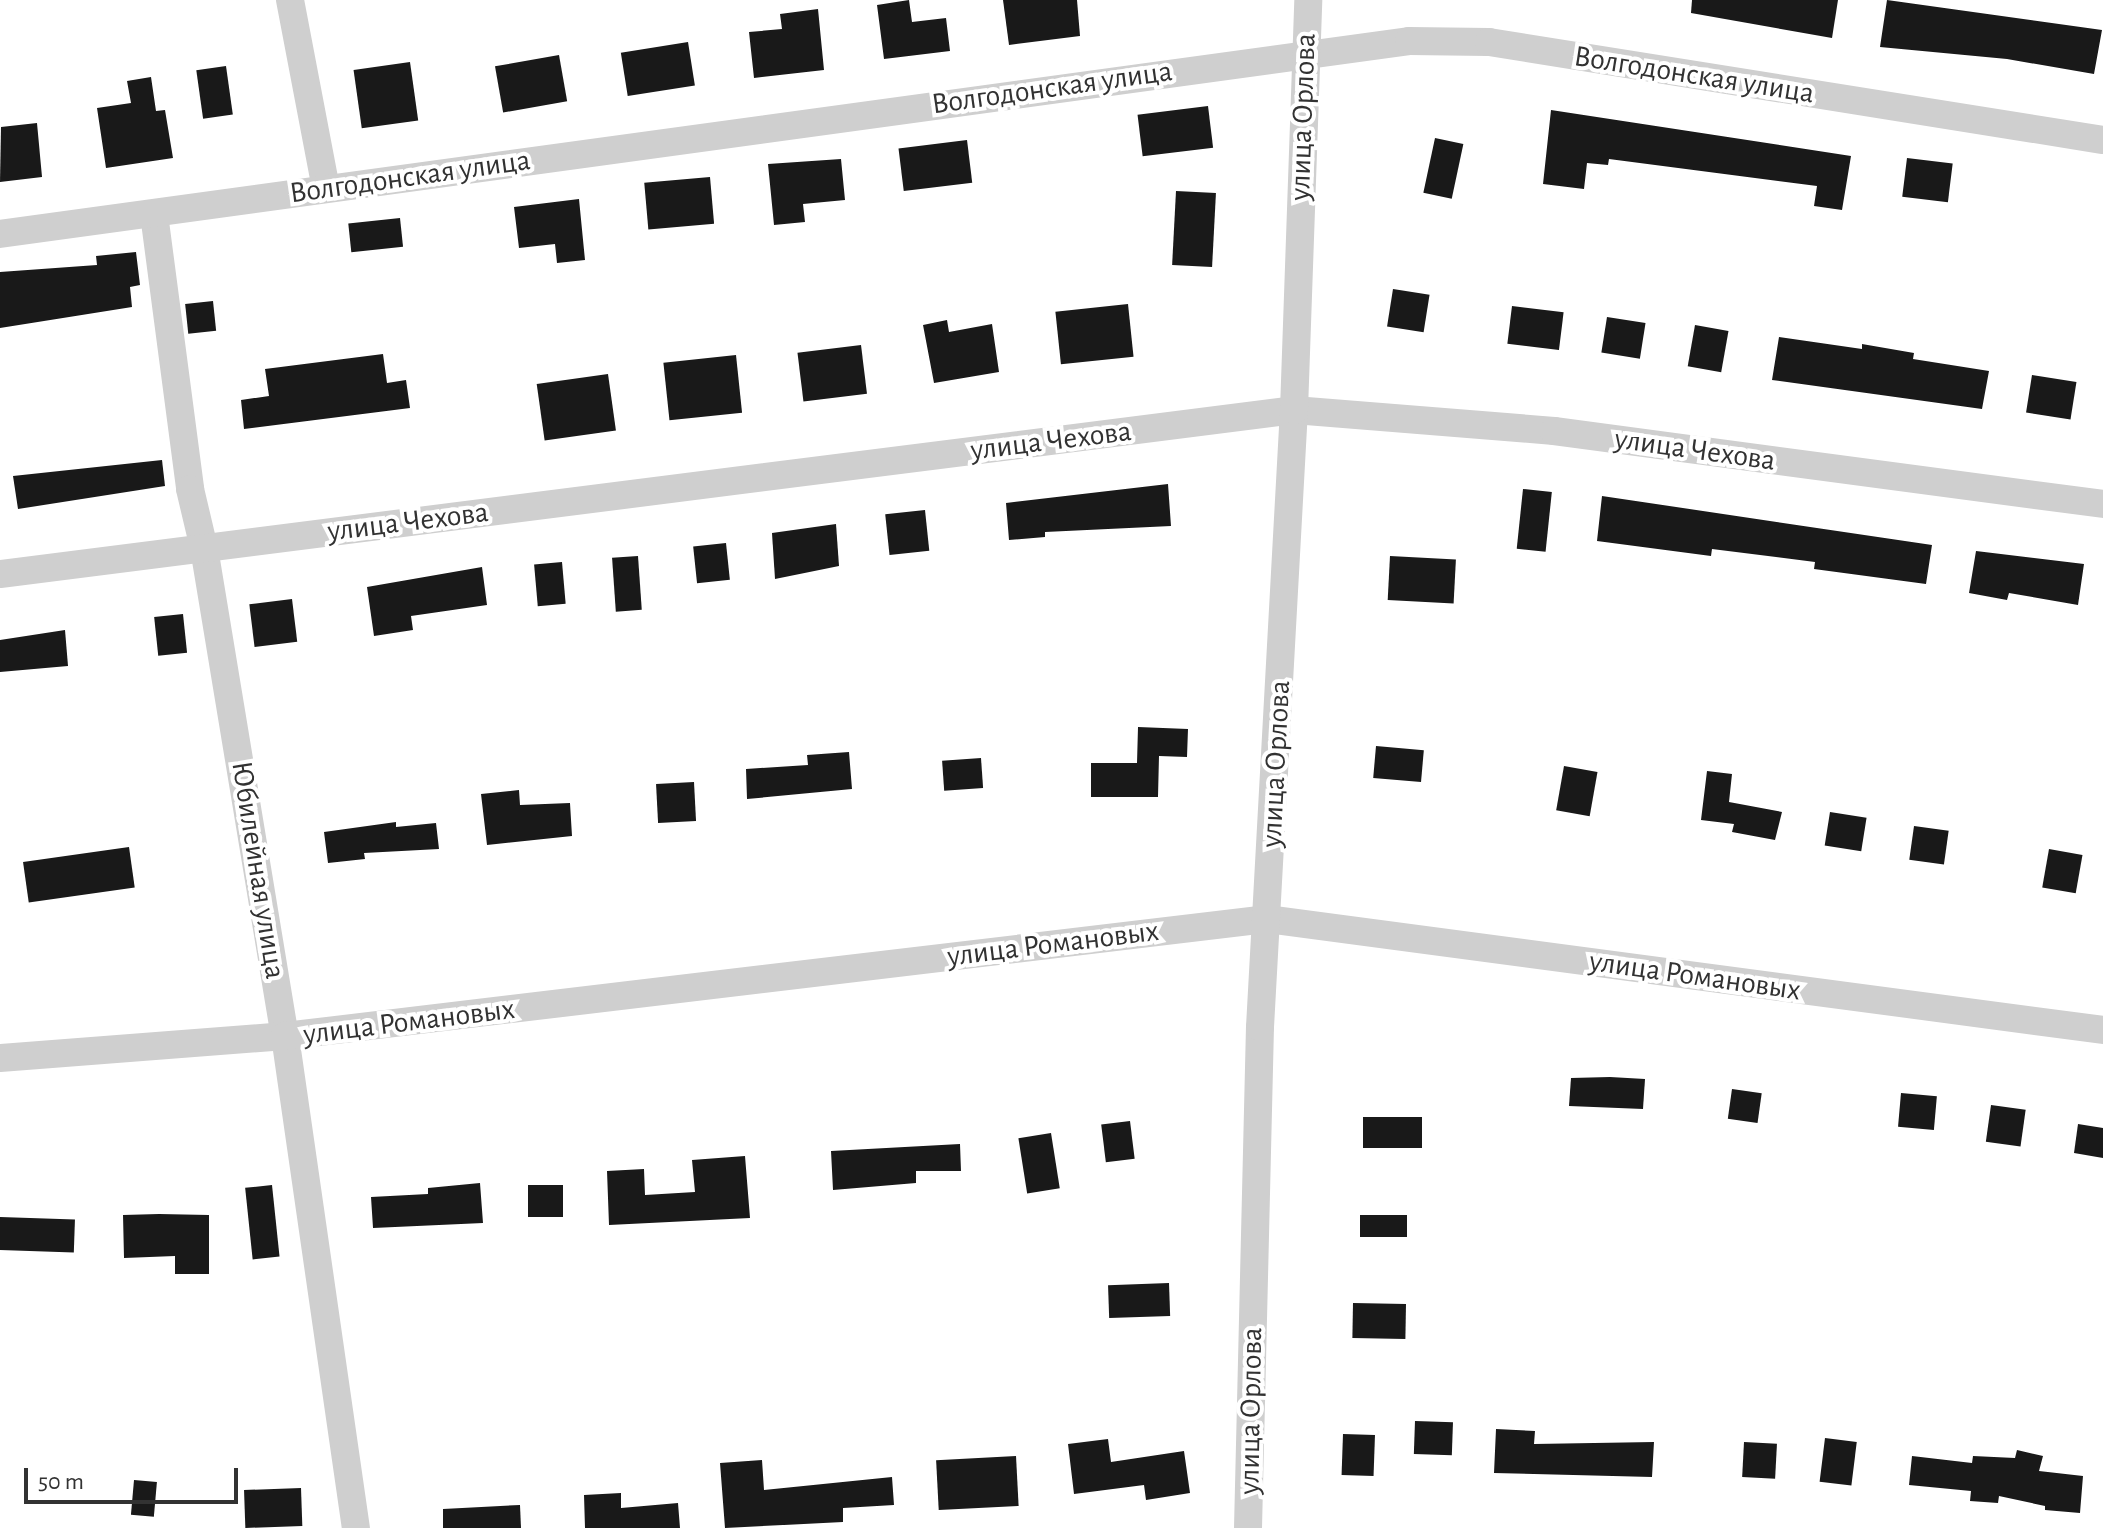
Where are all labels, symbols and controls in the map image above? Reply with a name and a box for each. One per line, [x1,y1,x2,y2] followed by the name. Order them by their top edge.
[1282,33,1324,201] street label: улица Орлова
[1571,38,1817,112] street label: Волгодонская улица
[929,53,1175,123] street label: Волгодонская улица
[287,142,533,212] street label: Волгодонская улица
[968,413,1134,469] street label: улица Чехова
[1612,421,1778,479] street label: улица Чехова
[325,494,491,550] street label: улица Чехова
[1254,679,1298,849] street label: улица Орлова
[223,758,293,982] street label: Юбилейная улица
[945,913,1161,975] street label: улица Романовых
[1587,943,1803,1009] street label: улица Романовых
[301,991,517,1053] street label: улица Романовых
[1232,1327,1270,1495] street label: улица Орлова
[28,1452,242,1502] scale bar
[38,1470,84,1494] text: 50 m

